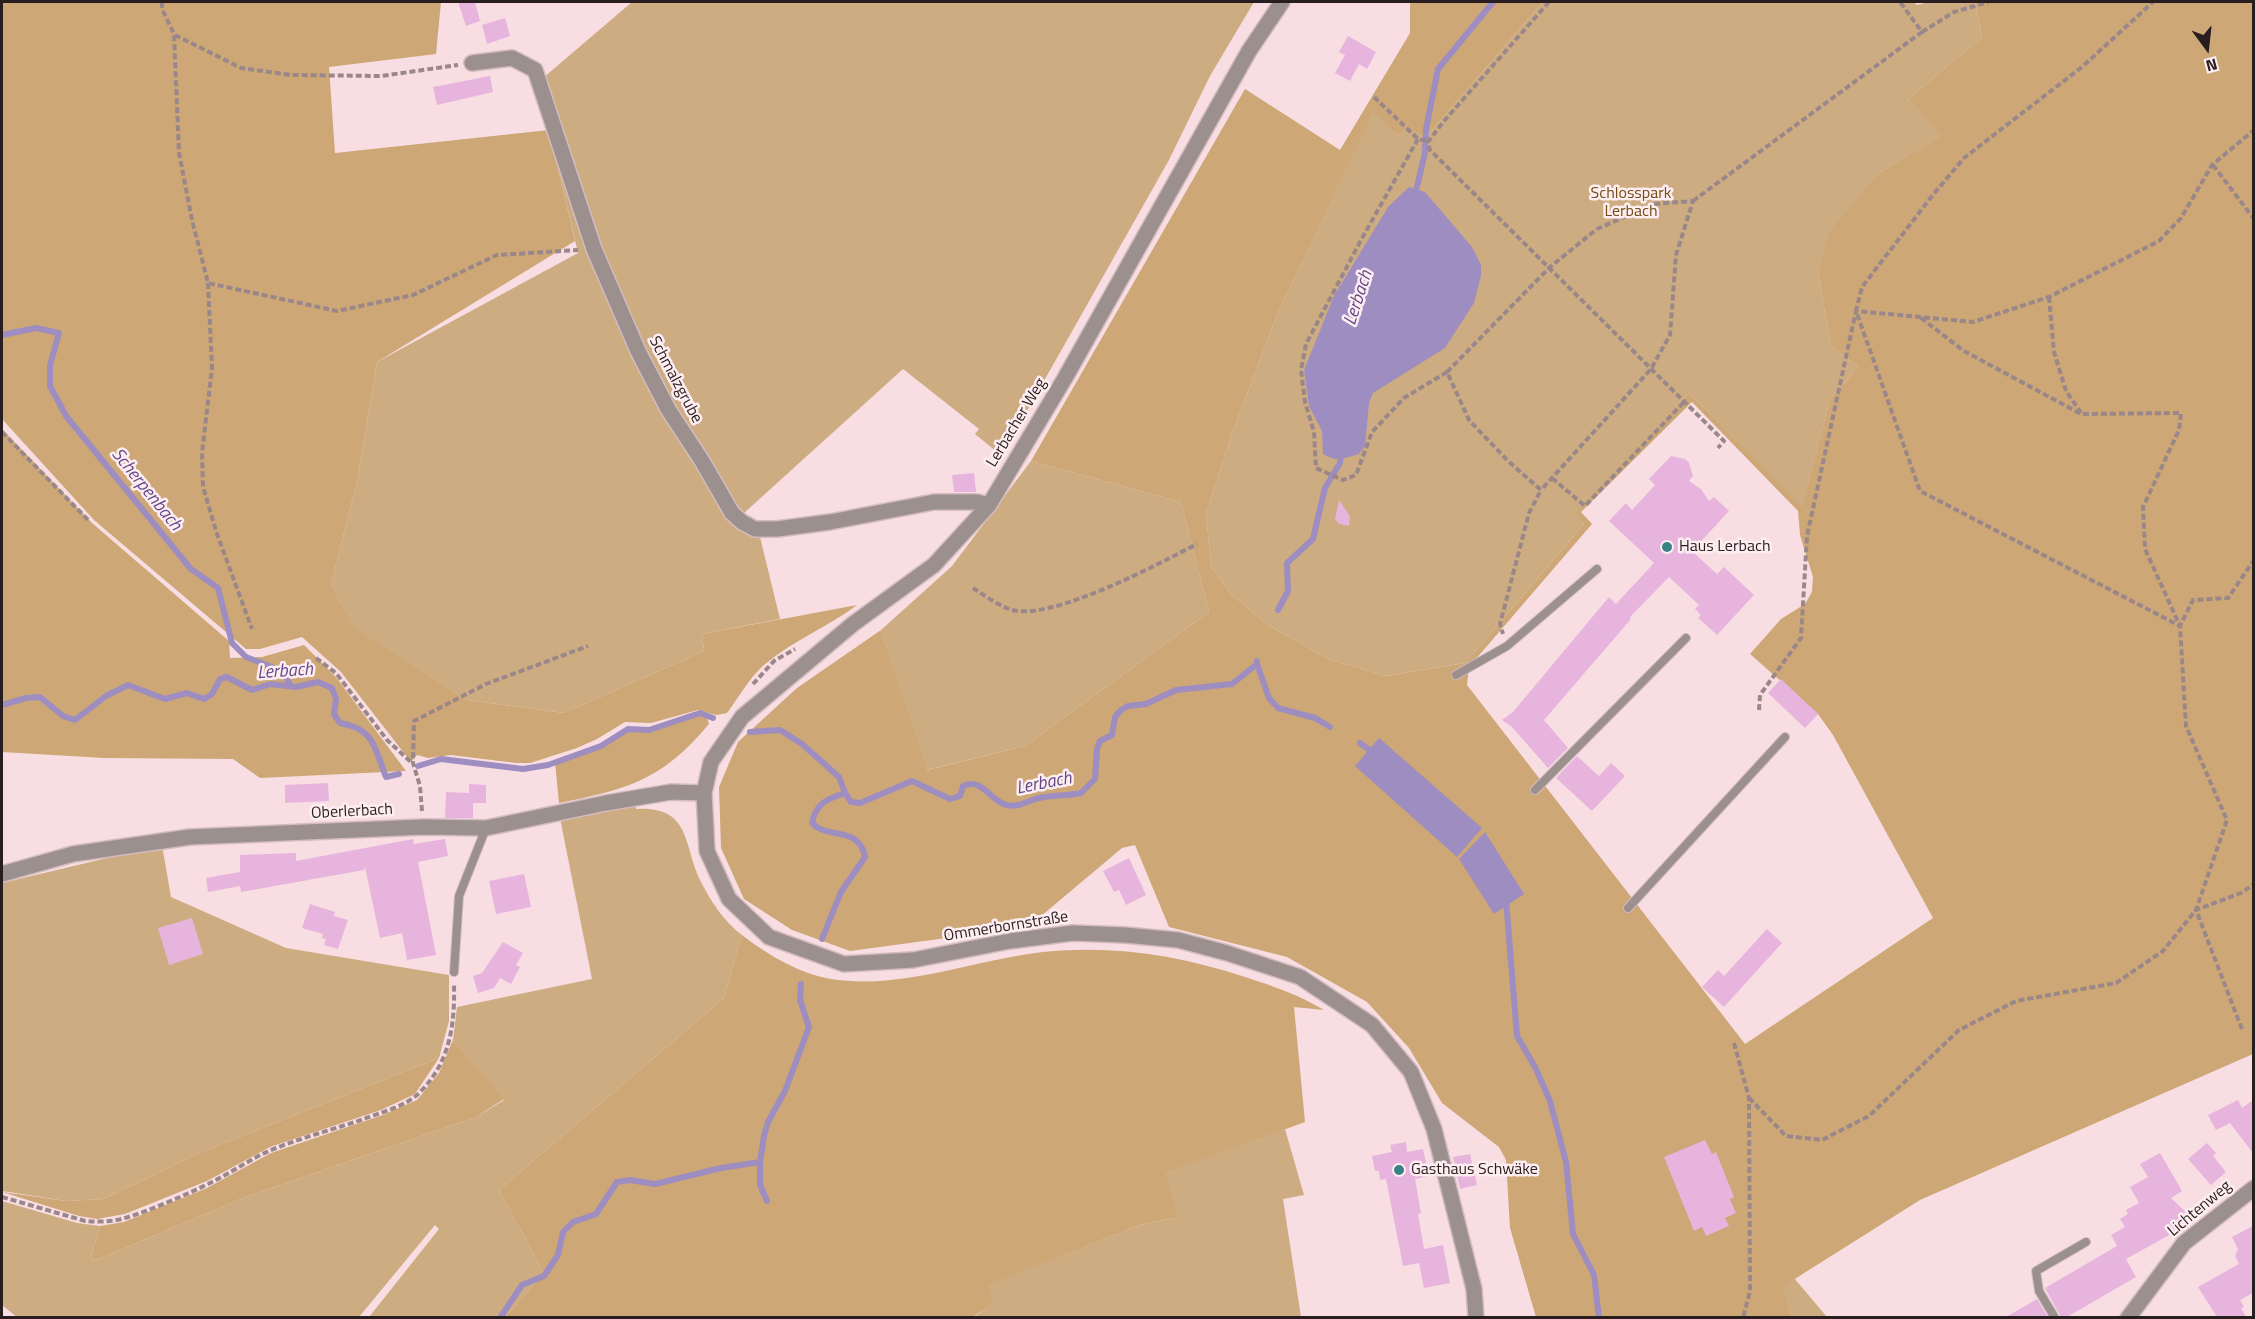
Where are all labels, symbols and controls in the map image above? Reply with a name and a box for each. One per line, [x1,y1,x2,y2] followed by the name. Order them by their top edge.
[2177,18,2237,78] north arrow
[2203,52,2220,78] text: N
[1591,184,1671,222] park label: Schlosspark Lerbach
[1340,268,1378,328] water label: Lerbach
[644,333,706,427] street label: Schmalzgrube
[983,375,1051,471] street label: Lerbacher Weg
[106,444,186,536] water label: Scherpenbach
[1679,537,1770,557] place label: Haus Lerbach
[1660,540,1674,554] marker: Haus Lerbach
[256,659,314,685] water label: Lerbach
[1015,768,1073,800] water label: Lerbach
[311,800,393,824] street label: Oberlerbach
[942,908,1070,946] street label: Ommerbornstraße
[1411,1160,1538,1180] place label: Gasthaus Schwäke
[1392,1163,1406,1177] marker: Gasthaus Schwäke
[2164,1177,2236,1241] street label: Lichtenweg

